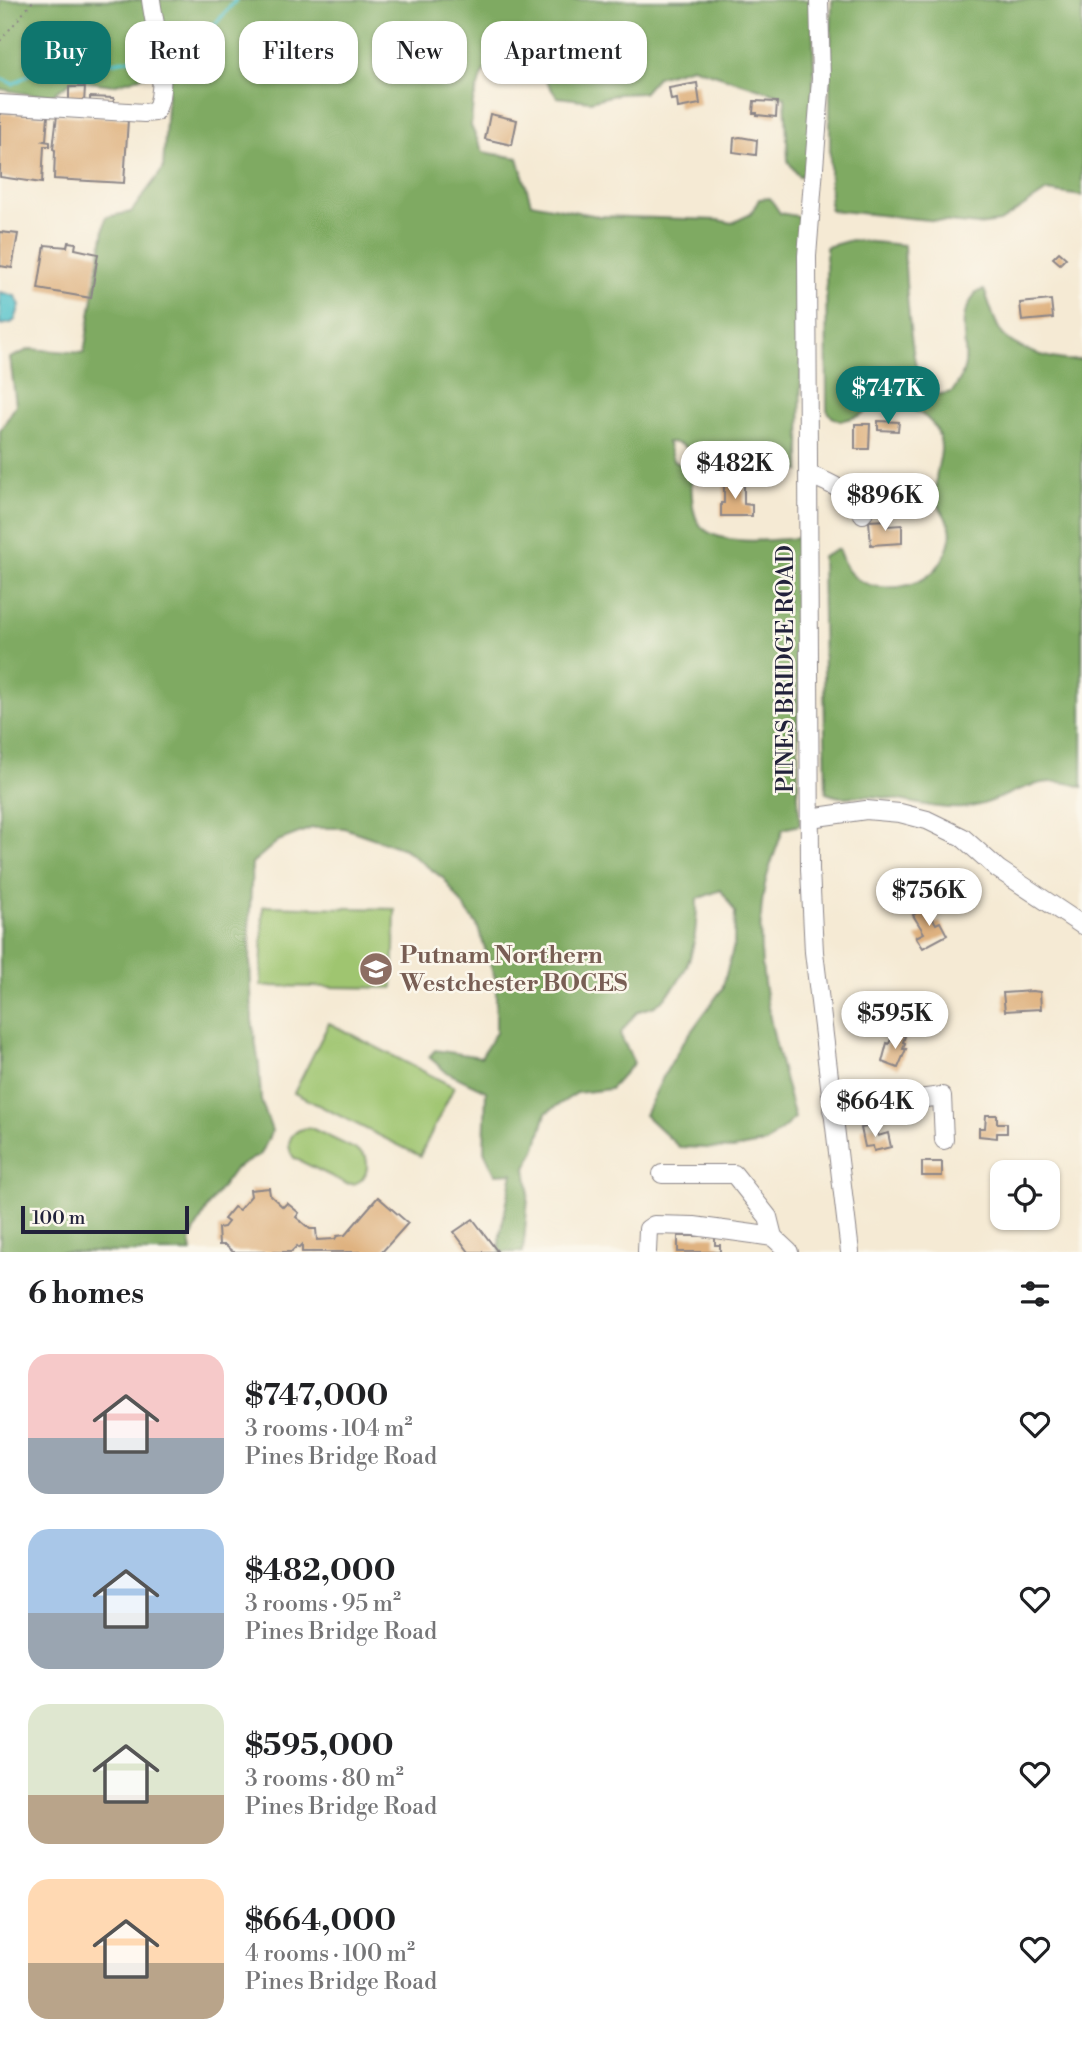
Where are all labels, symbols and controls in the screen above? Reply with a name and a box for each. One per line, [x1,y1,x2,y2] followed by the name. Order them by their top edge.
[21,21,111,84] chip: Buy
[125,21,225,84] chip: Rent
[239,21,358,84] chip: Filters
[372,21,467,84] chip: New
[481,21,647,84] chip: Apartment
[839,366,937,426] pin: $747K
[852,375,924,403] text: $747K
[686,442,784,501] pin: $482K
[697,450,773,478] text: $482K
[836,474,934,533] pin: $896K
[847,482,923,510] text: $896K
[771,545,801,793] street label: PINES BRIDGE ROAD
[880,869,978,928] pin: $756K
[892,877,966,905] text: $756K
[399,941,628,999] place label: Putnam Northern Westchester BOCES
[357,950,395,988] school or university icon: Putnam Northern Westchester BOCES
[846,992,944,1051] pin: $595K
[857,1000,933,1028] text: $595K
[826,1080,924,1139] pin: $664K
[836,1088,914,1116] text: $664K
[990,1160,1060,1230] map controls
[990,1160,1060,1230] button: locate
[21,1203,189,1235] scale bar
[32,1206,85,1230] text: 100 m
[28,1275,144,1313] text: 6 homes
[1016,1275,1054,1313] icon: filters
[245,1377,388,1415] text: $747,000
[84,1382,168,1466] icon: home
[1016,1405,1054,1443] icon: heart
[245,1415,413,1443] text: 3 rooms · 104 m²
[245,1443,437,1471] text: Pines Bridge Road
[245,1552,395,1590] text: $482,000
[84,1557,168,1641] icon: home
[1016,1580,1054,1618] icon: heart
[245,1590,401,1618] text: 3 rooms · 95 m²
[245,1618,437,1646] text: Pines Bridge Road
[245,1727,394,1765] text: $595,000
[84,1732,168,1816] icon: home
[1016,1755,1054,1793] icon: heart
[245,1765,404,1793] text: 3 rooms · 80 m²
[245,1793,437,1821] text: Pines Bridge Road
[245,1902,396,1940] text: $664,000
[84,1907,168,1991] icon: home
[1016,1930,1054,1968] icon: heart
[245,1940,415,1968] text: 4 rooms · 100 m²
[245,1968,437,1996] text: Pines Bridge Road

